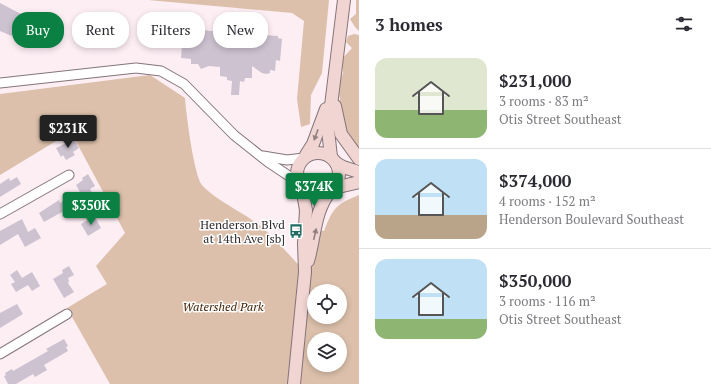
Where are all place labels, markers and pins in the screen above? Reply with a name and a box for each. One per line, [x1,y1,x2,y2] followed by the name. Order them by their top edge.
[40,115,96,149] pin: $231K
[286,173,342,207] pin: $374K
[63,192,119,226] pin: $350K
[200,217,285,246] place label: Henderson Blvd at 14th Ave [sb]
[288,223,304,239] bus stop icon: Henderson Blvd at 14th Ave [sb]

